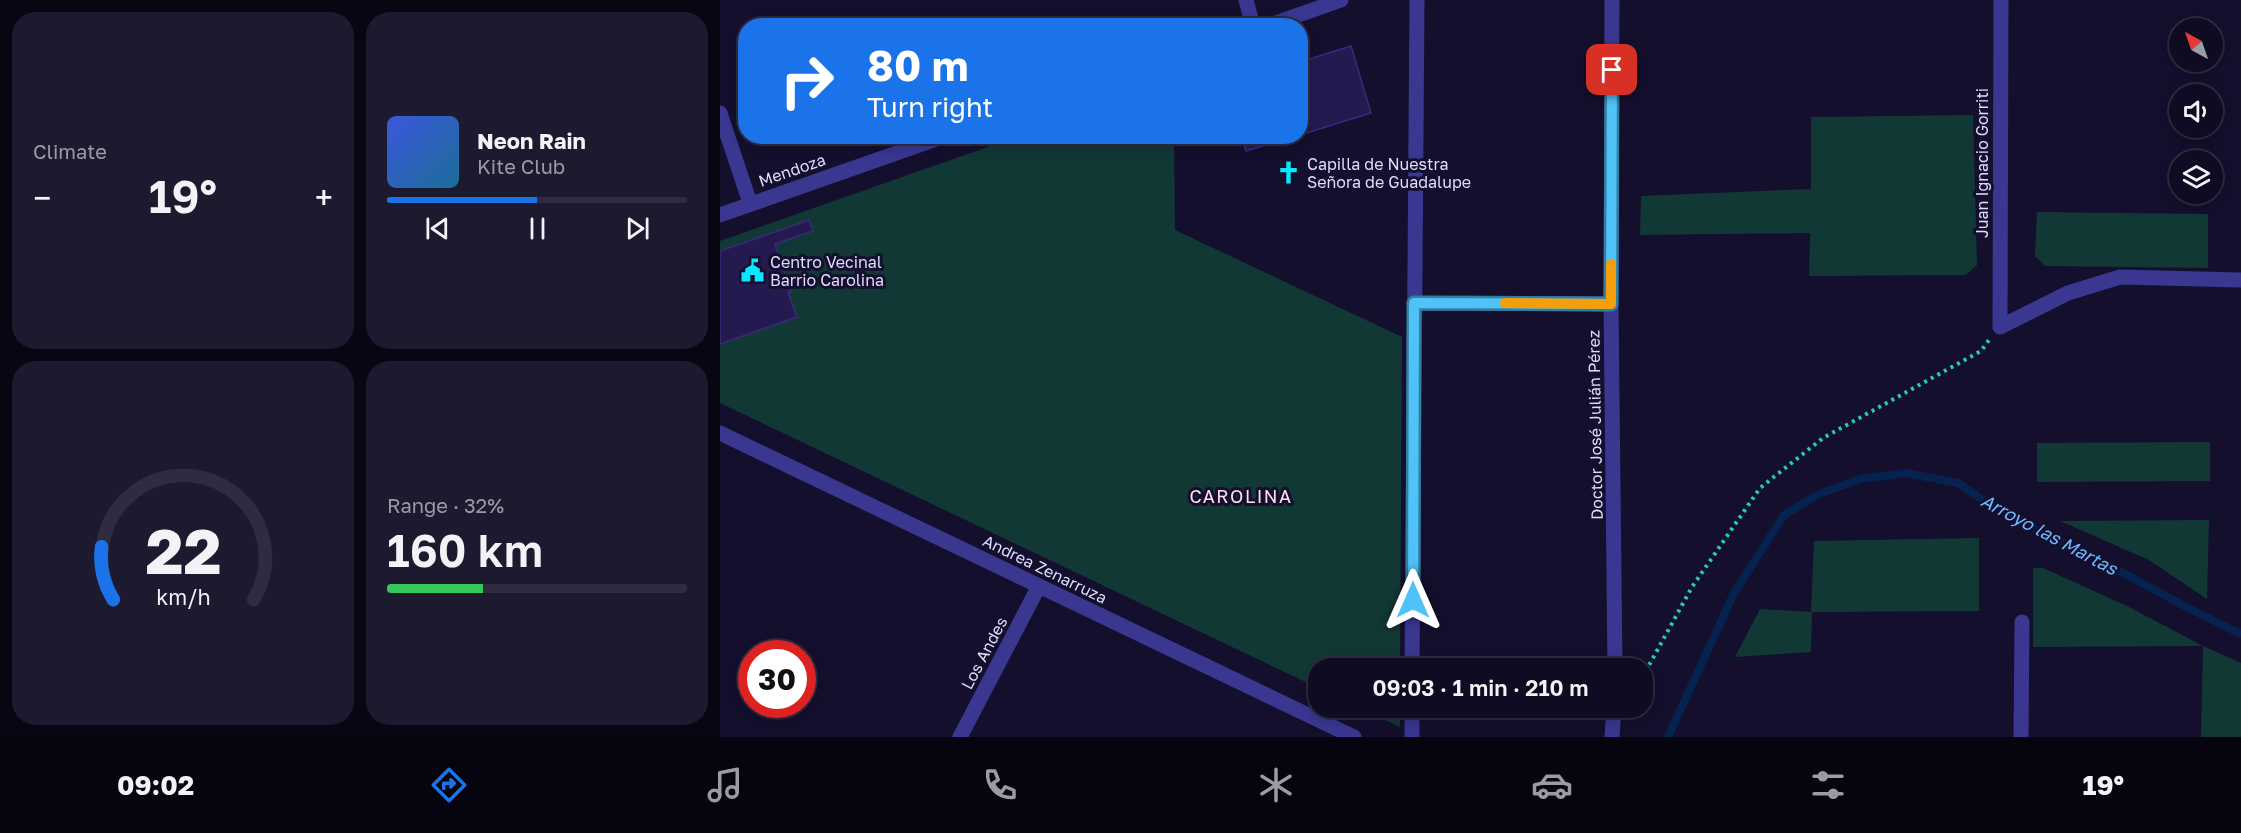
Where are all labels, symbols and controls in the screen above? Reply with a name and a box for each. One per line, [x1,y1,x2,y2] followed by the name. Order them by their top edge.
[2169,18,2223,72] north arrow
[2169,18,2223,204] map controls
[867,40,968,90] text: 80 m
[768,42,846,120] icon: right
[1586,44,1637,95] pin
[1595,53,1628,86] icon: arrive
[2169,84,2223,138] button: sound
[1972,88,1992,238] street label: Juan Ignacio Gorriti
[867,91,993,123] text: Turn right
[477,127,586,154] text: Neon Rain
[33,139,107,163] text: Climate
[756,149,828,191] street label: Mendoza
[2169,150,2223,204] button: layers
[477,154,565,178] text: Kite Club
[1307,154,1471,192] place label: Capilla de Nuestra Señora de Guadalupe
[1276,160,1302,186] church icon: Capilla de Nuestra Señora de Guadalupe
[149,169,217,223] text: 19°
[33,178,51,217] text: −
[315,178,333,217] text: +
[421,212,454,245] icon: previous
[521,212,554,245] icon: pause
[621,212,654,245] icon: next
[770,252,884,290] place label: Centro Vecinal Barrio Carolina
[739,258,765,284] public building icon: Centro Vecinal Barrio Carolina
[1583,330,1607,520] street label: Doctor José Julián Pérez
[1189,485,1293,507] district label: CAROLINA
[1978,489,2123,580] water label: Arroyo las Martas
[387,493,504,517] text: Range · 32%
[145,513,221,588] text: 22
[387,523,543,577] text: 160 km
[980,530,1110,608] street label: Andrea Zenarruza
[1381,568,1445,632] position arrow
[156,584,210,610] text: km/h
[957,613,1011,693] street label: Los Andes
[738,640,816,718] speed limit sign: 30
[1373,674,1588,701] text: 09:03 · 1 min · 210 m
[428,764,470,806] icon: directions
[704,764,746,806] icon: music
[979,764,1021,806] icon: phone
[1255,764,1297,806] icon: climate
[1531,764,1573,806] icon: car
[1807,764,1849,806] icon: filters
[117,769,194,801] text: 09:02
[2082,769,2124,801] text: 19°

